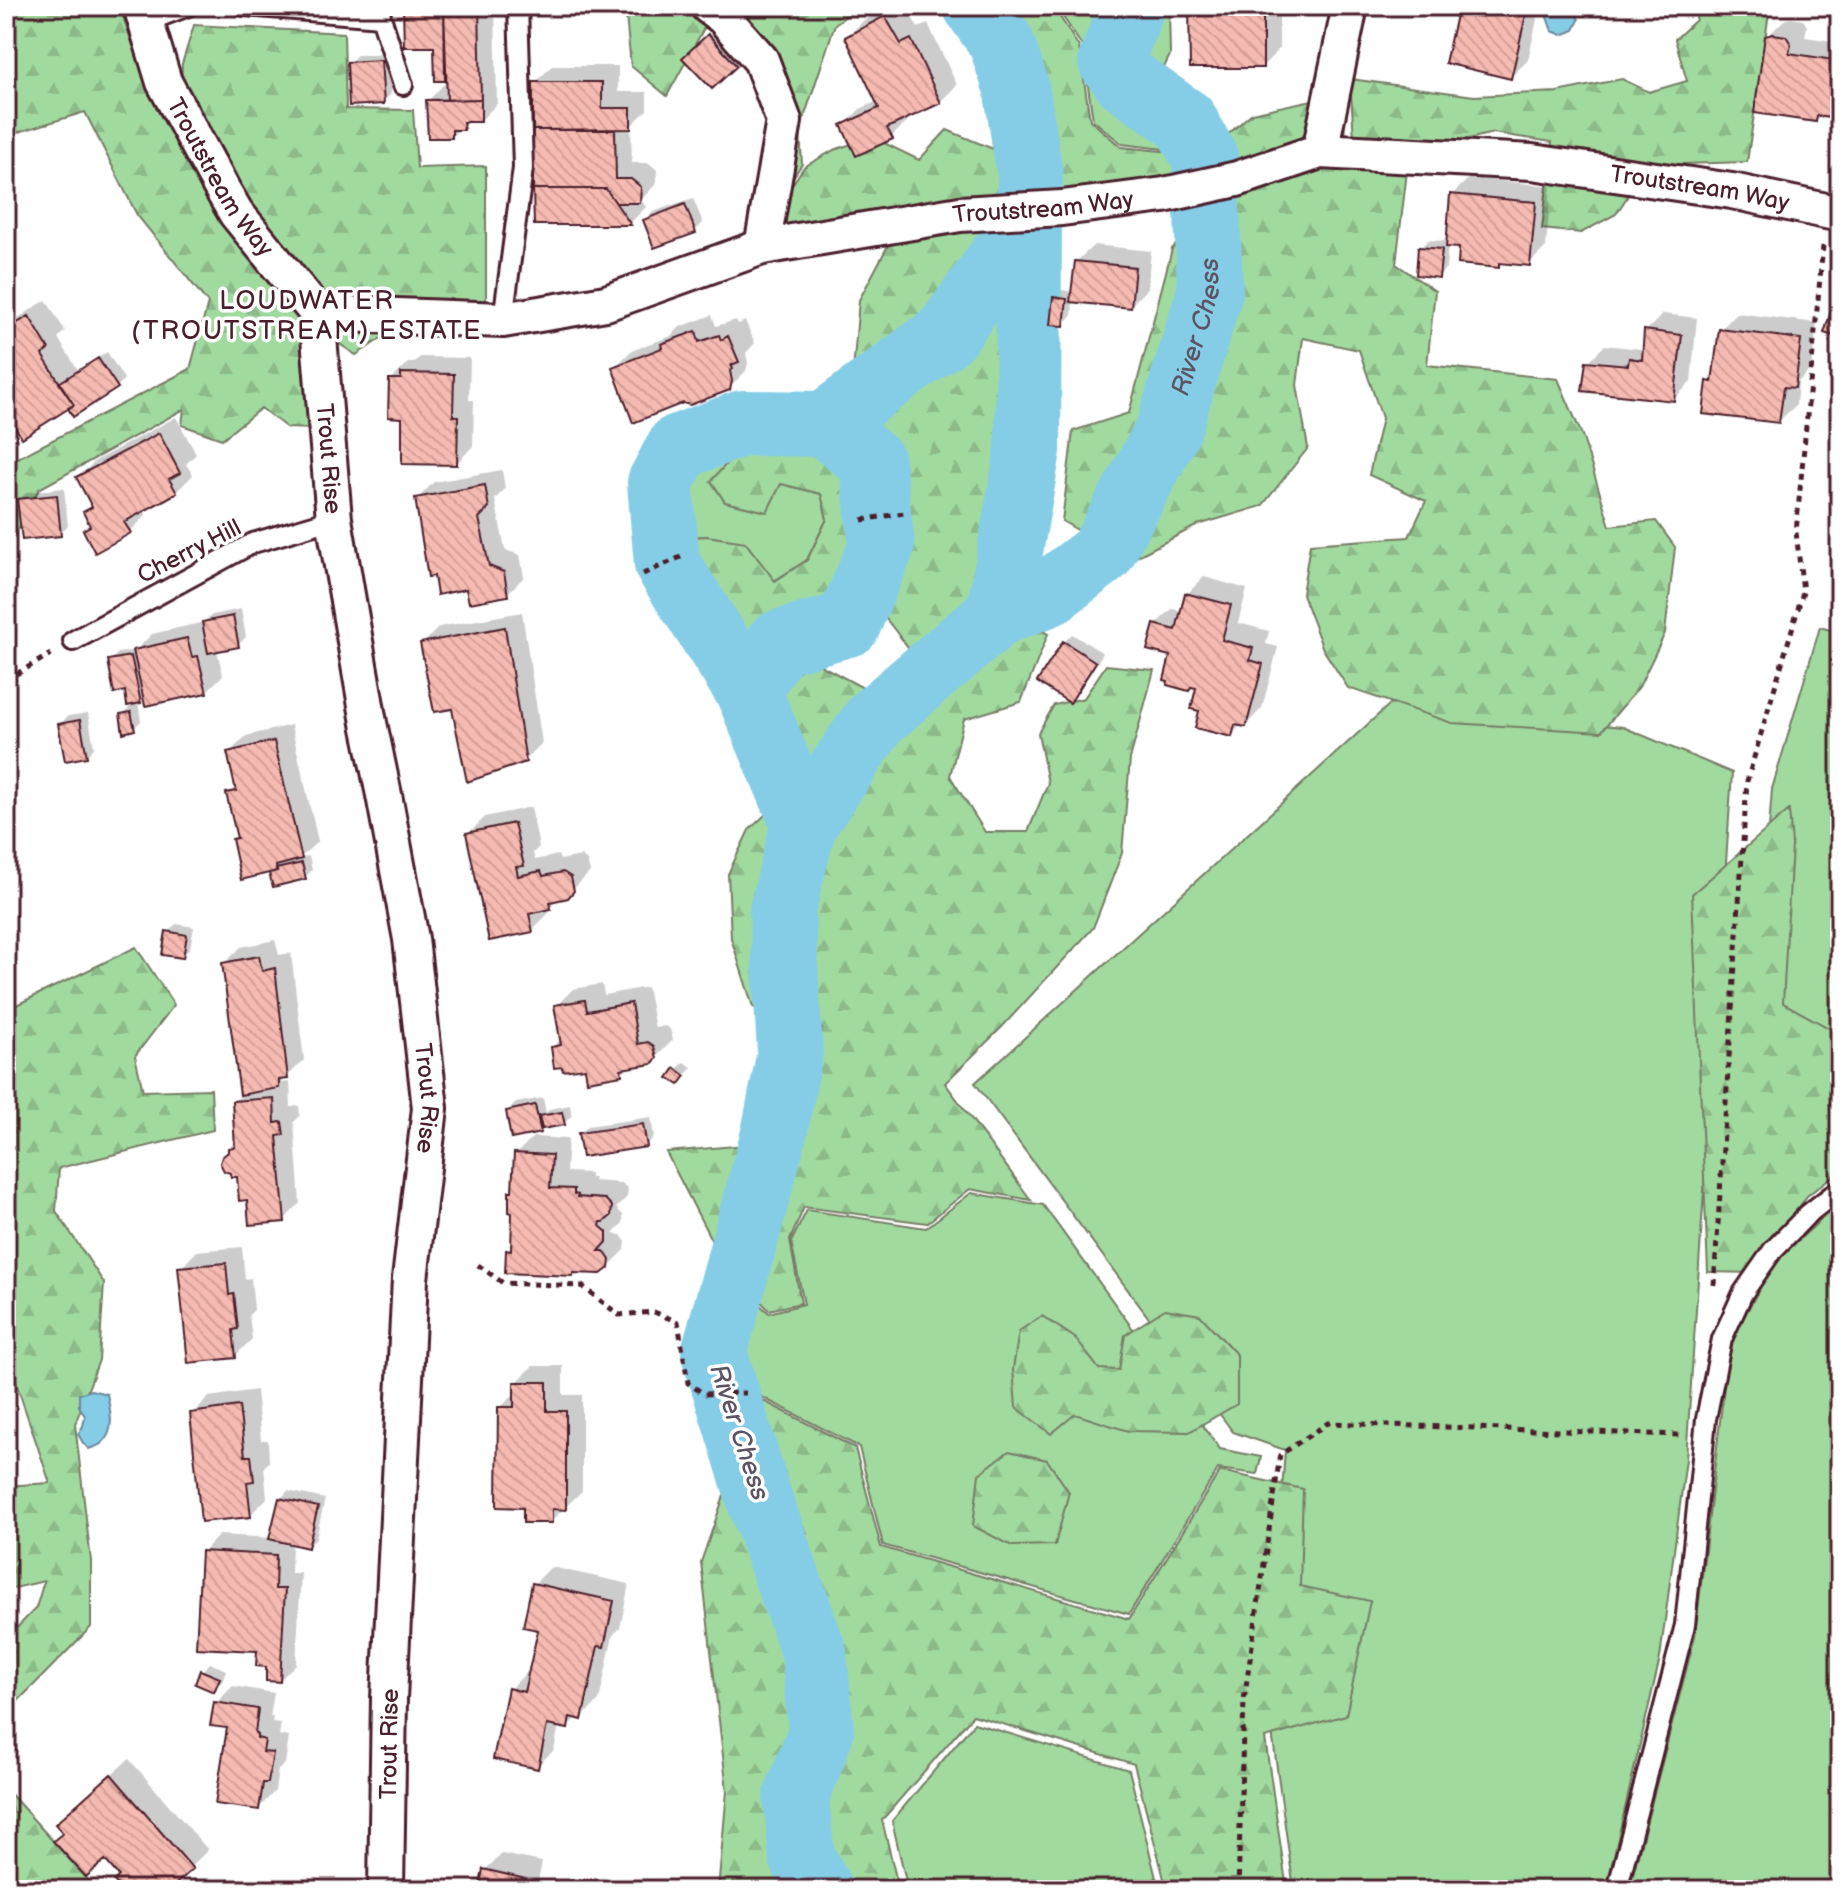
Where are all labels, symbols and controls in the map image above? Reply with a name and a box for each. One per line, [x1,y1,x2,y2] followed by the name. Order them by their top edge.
[160,93,279,263] street label: Troutstream Way
[1608,160,1792,218] street label: Troutstream Way
[951,185,1135,230] street label: Troutstream Way
[1166,258,1228,400] water label: River Chess
[132,286,482,347] district label: LOUDWATER (TROUTSTREAM) ESTATE
[309,402,348,515] street label: Trout Rise
[132,513,246,590] street label: Cherry Hill
[408,1042,444,1155] street label: Trout Rise
[702,1361,775,1504] water label: River Chess
[374,1688,405,1800] street label: Trout Rise

